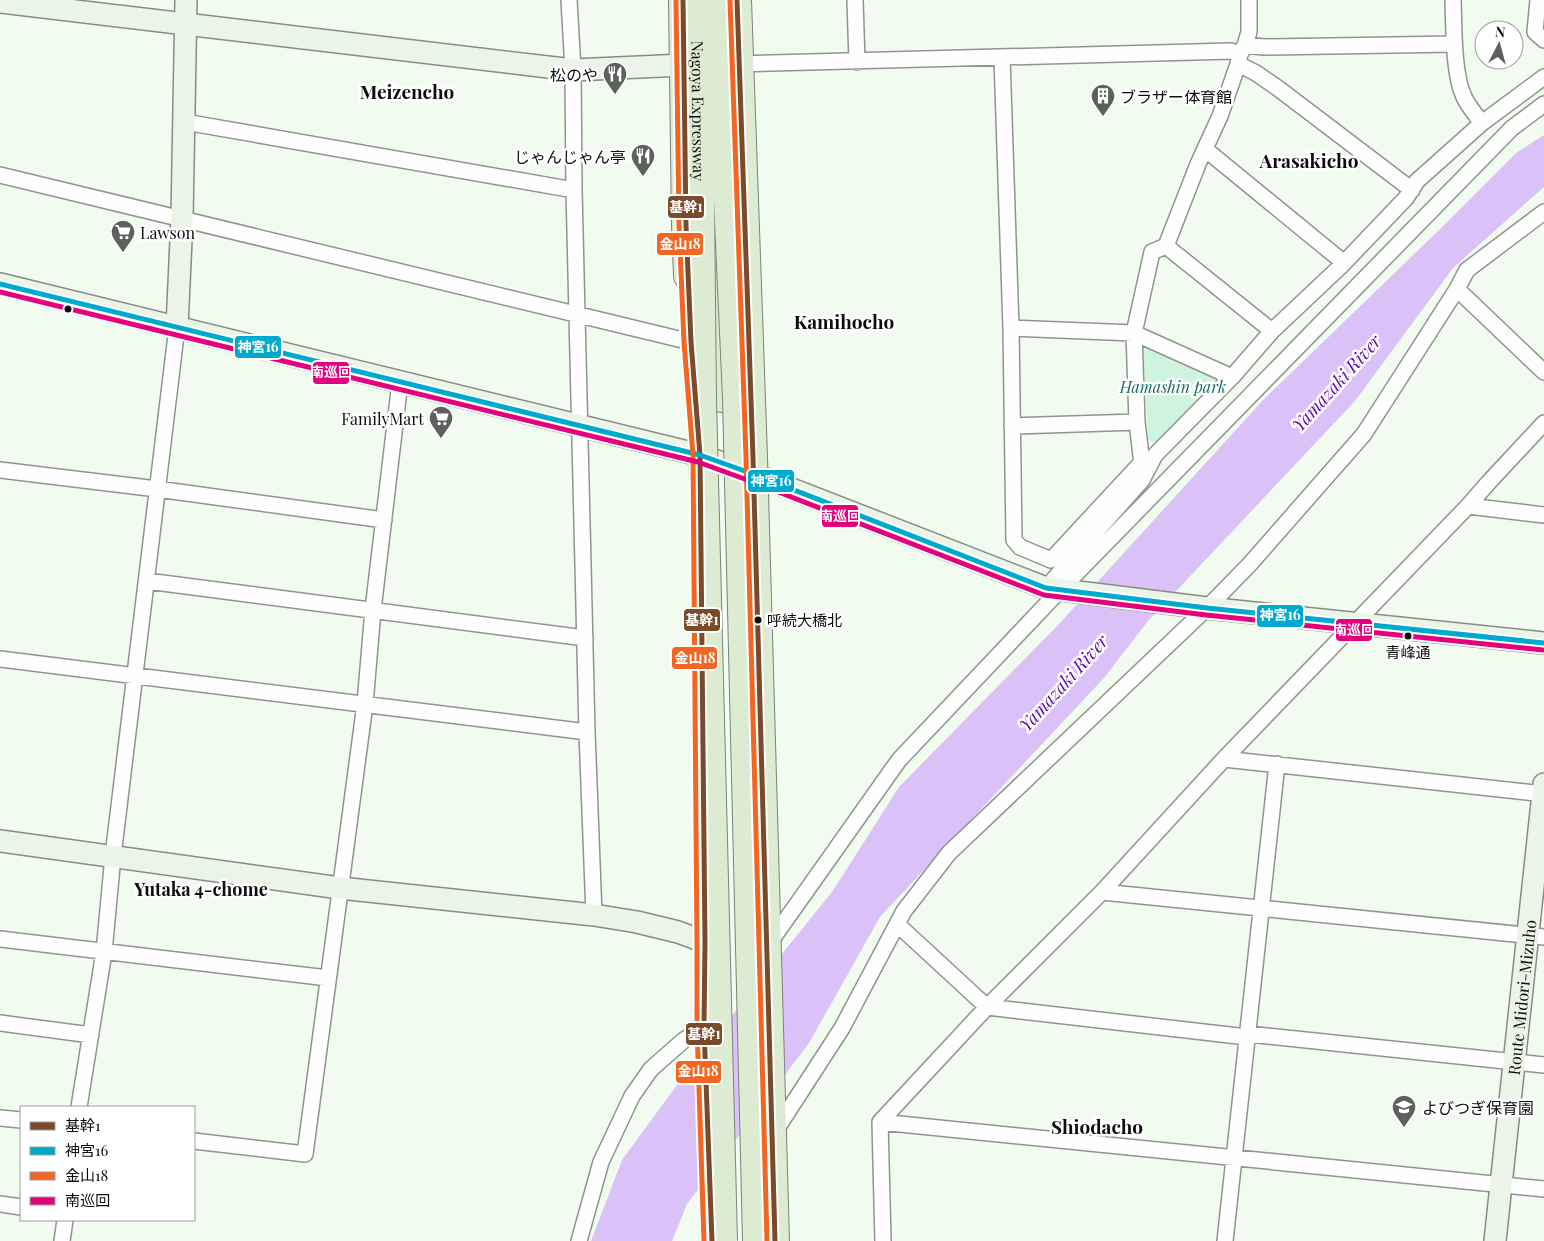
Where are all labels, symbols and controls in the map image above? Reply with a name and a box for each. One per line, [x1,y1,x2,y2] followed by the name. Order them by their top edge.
[1474,20,1524,70] north arrow
[1494,22,1506,42] text: N
[688,41,710,181] street label: Nagoya Expressway
[602,61,628,95] restaurant icon: 松のや
[550,64,598,85] place label: 松のや
[360,78,455,104] district label: Meizencho
[1090,83,1116,117] building icon: ブラザー体育館
[1120,86,1232,107] place label: ブラザー体育館
[630,143,656,177] restaurant icon: じゃんじゃん亭
[514,146,626,167] place label: じゃんじゃん亭
[1259,147,1359,173] district label: Arasakicho
[667,195,705,219] line badge: 基幹1
[669,197,703,216] text: 基幹1
[110,219,136,253] supermarket icon: Lawson
[140,222,195,243] place label: Lawson
[656,232,704,256] line badge: 金山18
[659,234,701,253] text: 金山18
[63,304,73,314] unlabelled marker
[794,308,895,334] district label: Kamihocho
[1286,328,1387,437] water label: Yamazaki River
[234,335,282,359] line badge: 神宮16
[237,337,279,356] text: 神宮16
[312,361,350,385] line badge: 南巡回
[310,362,352,381] text: 南巡回
[1119,376,1226,397] park label: Hamashin park
[428,405,454,439] supermarket icon: FamilyMart
[341,408,424,429] place label: FamilyMart
[747,469,795,493] line badge: 神宮16
[750,471,792,490] text: 神宮16
[821,504,859,528] line badge: 南巡回
[819,506,861,525] text: 南巡回
[1256,604,1304,628] line badge: 神宮16
[1259,605,1301,624] text: 神宮16
[683,608,721,632] line badge: 基幹1
[685,610,719,629] text: 基幹1
[767,610,842,630] place label: 呼続大橋北
[753,615,763,625] marker: 呼続大橋北
[1335,618,1373,642] line badge: 南巡回
[1333,620,1375,639] text: 南巡回
[1013,628,1114,737] water label: Yamazaki River
[1403,631,1413,641] marker: 青峰通
[1385,642,1431,662] place label: 青峰通
[671,646,718,670] line badge: 金山18
[674,648,716,667] text: 金山18
[133,877,268,901] district label: Yutaka 4-chome
[1502,918,1540,1076] street label: Route Midori-Mizuho
[685,1022,723,1046] line badge: 基幹1
[687,1024,721,1043] text: 基幹1
[675,1060,722,1084] line badge: 金山18
[677,1061,719,1080] text: 金山18
[1391,1094,1417,1128] school or university icon: よびつぎ保育園
[1422,1097,1534,1118] place label: よびつぎ保育園
[20,1106,195,1221] legend
[1051,1113,1143,1139] district label: Shiodacho
[65,1115,101,1135] text: 基幹1
[65,1140,109,1160] text: 神宮16
[65,1165,109,1185] text: 金山18
[65,1190,110,1210] text: 南巡回

